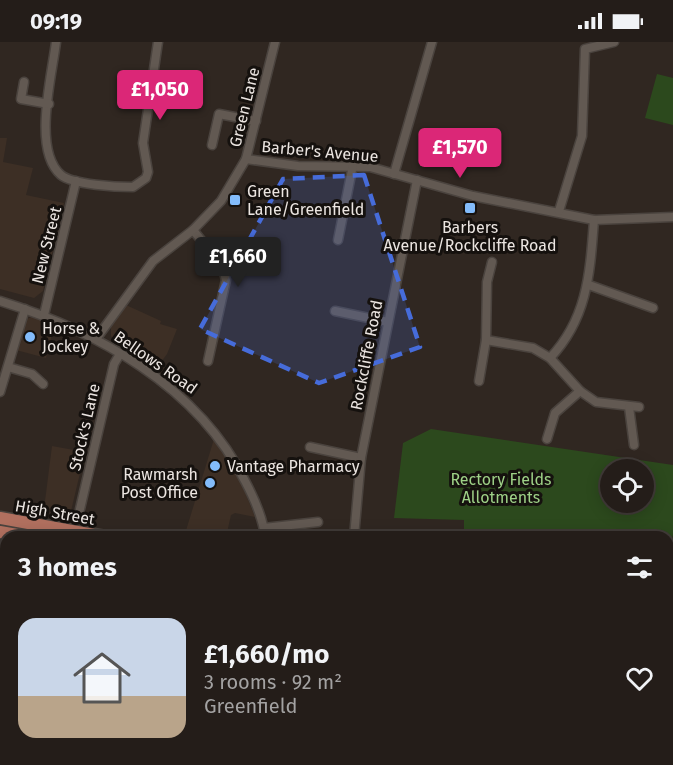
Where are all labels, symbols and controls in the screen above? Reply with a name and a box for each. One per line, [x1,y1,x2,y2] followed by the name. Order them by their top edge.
[30,8,82,35] text: 09:19
[225,65,264,149] street label: Green Lane
[111,70,209,121] pin: £1,050
[131,77,189,101] text: £1,050
[411,128,509,179] pin: £1,570
[432,135,488,159] text: £1,570
[261,137,379,166] street label: Barber's Avenue
[247,182,364,219] place label: Green Lane/Greenfield
[228,193,242,207] marker: Green Lane/Greenfield
[463,201,477,215] marker: Barbers Avenue/Rockcliffe Road
[28,204,65,286] street label: New Street
[383,218,557,255] place label: Barbers Avenue/Rockcliffe Road
[189,237,287,288] pin: £1,660
[209,244,267,268] text: £1,660
[347,298,386,412] street label: Rockcliffe Road
[42,319,101,356] place label: Horse & Jockey
[110,327,201,398] street label: Bellows Road
[23,330,37,344] marker: Horse & Jockey
[65,382,104,473] street label: Stock's Lane
[227,457,360,476] place label: Vantage Pharmacy
[208,459,222,473] marker: Vantage Pharmacy
[600,459,654,513] map controls
[600,459,654,513] button: locate
[121,465,198,502] place label: Rawmarsh Post Office
[450,470,552,507] park label: Rectory Fields Allotments
[203,476,217,490] marker: Rawmarsh Post Office
[14,496,97,529] street label: High Street
[623,551,656,584] icon: filters
[18,552,117,583] text: 3 homes
[204,639,329,670] text: £1,660/mo
[66,642,138,714] icon: home
[623,662,656,695] icon: heart
[204,670,342,694] text: 3 rooms · 92 m²
[204,694,297,718] text: Greenfield

